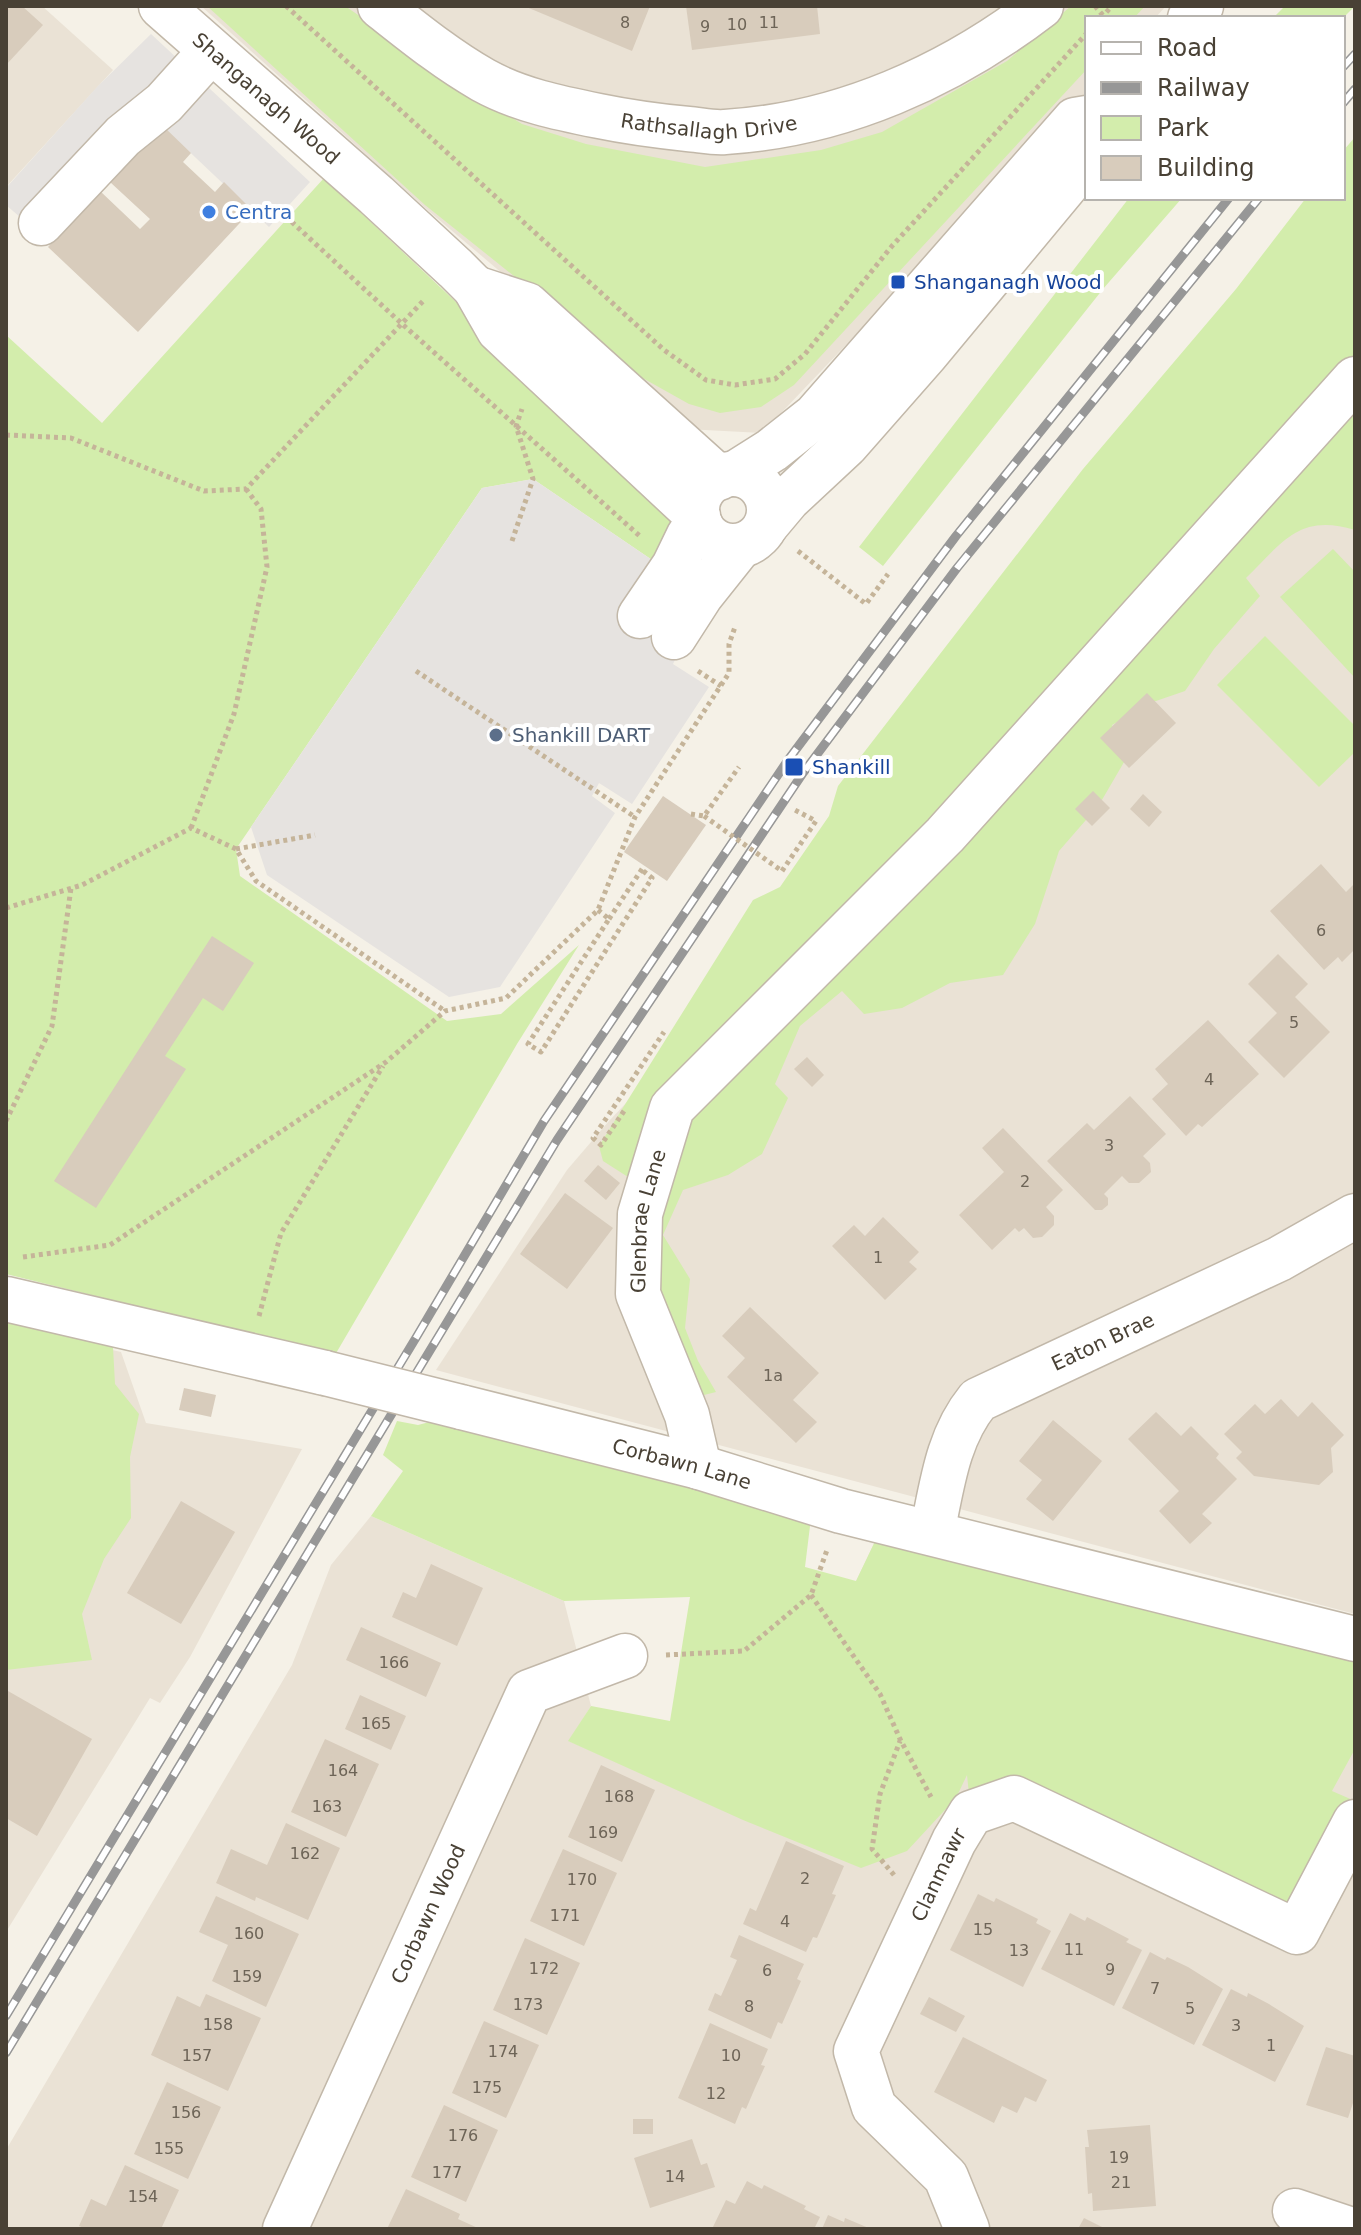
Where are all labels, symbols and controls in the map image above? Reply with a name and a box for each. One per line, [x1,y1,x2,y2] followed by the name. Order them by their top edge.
[620,13,630,32] house number: 8
[759,13,779,32] house number: 11
[727,15,747,34] house number: 10
[1085,16,1345,200] legend
[700,17,710,36] house number: 9
[188,27,345,169] street label: Shanganagh Wood
[1157,34,1217,62] text: Road
[1157,74,1250,102] text: Railway
[619,108,799,144] street label: Rathsallagh Drive
[1157,114,1209,142] text: Park
[1157,154,1254,182] text: Building
[225,200,292,224] place label: Centra
[200,203,218,221] marker: Centra
[914,270,1102,294] place label: Shanganagh Wood
[889,273,907,291] marker: Shanganagh Wood
[512,723,651,747] place label: Shankill DART
[487,726,505,744] marker: Shankill DART
[812,755,891,779] place label: Shankill
[783,756,805,778] marker: Shankill
[1316,921,1326,940] house number: 6
[1289,1013,1299,1032] house number: 5
[1204,1070,1214,1089] house number: 4
[1104,1136,1114,1155] house number: 3
[626,1146,671,1293] street label: Glenbrae Lane
[1020,1172,1030,1191] house number: 2
[873,1248,883,1267] house number: 1
[1048,1307,1158,1376] street label: Eaton Brae
[763,1366,783,1385] house number: 1a
[610,1434,754,1494] street label: Corbawn Lane
[379,1653,409,1672] house number: 166
[361,1714,391,1733] house number: 165
[328,1761,358,1780] house number: 164
[604,1787,634,1806] house number: 168
[312,1797,342,1816] house number: 163
[588,1823,618,1842] house number: 169
[906,1823,972,1925] street label: Clanmawr
[386,1840,470,1988] street label: Corbawn Wood
[290,1844,320,1863] house number: 162
[800,1869,810,1888] house number: 2
[567,1870,597,1889] house number: 170
[550,1906,580,1925] house number: 171
[780,1912,790,1931] house number: 4
[973,1920,993,1939] house number: 15
[234,1924,264,1943] house number: 160
[1064,1940,1084,1959] house number: 11
[1009,1941,1029,1960] house number: 13
[529,1959,559,1978] house number: 172
[1105,1960,1115,1979] house number: 9
[762,1961,772,1980] house number: 6
[232,1967,262,1986] house number: 159
[1150,1979,1160,1998] house number: 7
[513,1995,543,2014] house number: 173
[744,1997,754,2016] house number: 8
[1185,1999,1195,2018] house number: 5
[203,2015,233,2034] house number: 158
[1231,2016,1241,2035] house number: 3
[1266,2036,1276,2055] house number: 1
[488,2042,518,2061] house number: 174
[182,2046,212,2065] house number: 157
[721,2046,741,2065] house number: 10
[472,2078,502,2097] house number: 175
[706,2084,726,2103] house number: 12
[171,2103,201,2122] house number: 156
[448,2126,478,2145] house number: 176
[154,2139,184,2158] house number: 155
[1109,2148,1129,2167] house number: 19
[432,2163,462,2182] house number: 177
[665,2167,685,2186] house number: 14
[1111,2173,1131,2192] house number: 21
[128,2187,158,2206] house number: 154

